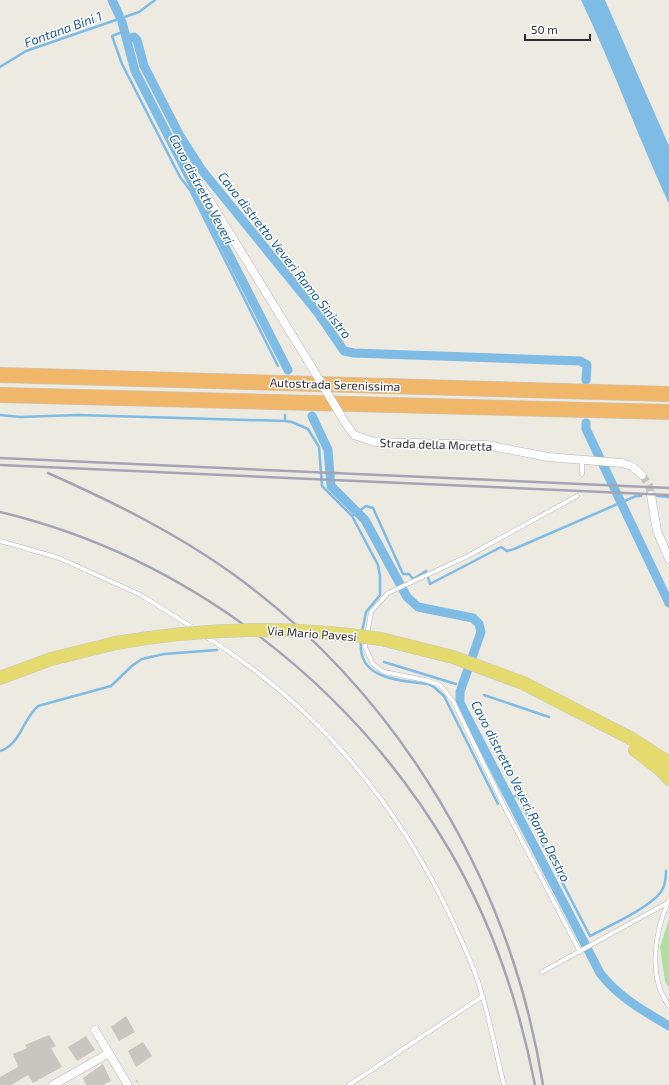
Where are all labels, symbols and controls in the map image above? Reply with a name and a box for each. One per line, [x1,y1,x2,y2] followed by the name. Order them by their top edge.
[22,7,104,51] water label: Fontana Bini 1
[525,16,590,42] scale bar
[531,22,558,36] text: 50 m
[166,131,238,247] water label: Cavo distretto Veveri
[215,168,355,342] water label: Cavo distretto Veveri Ramo Sinistro
[270,375,400,393] street label: Autostrada Serenissima
[379,435,493,453] street label: Strada della Moretta
[267,623,357,643] street label: Via Mario Pavesi
[468,698,574,884] water label: Cavo distretto Veveri Ramo Destro

